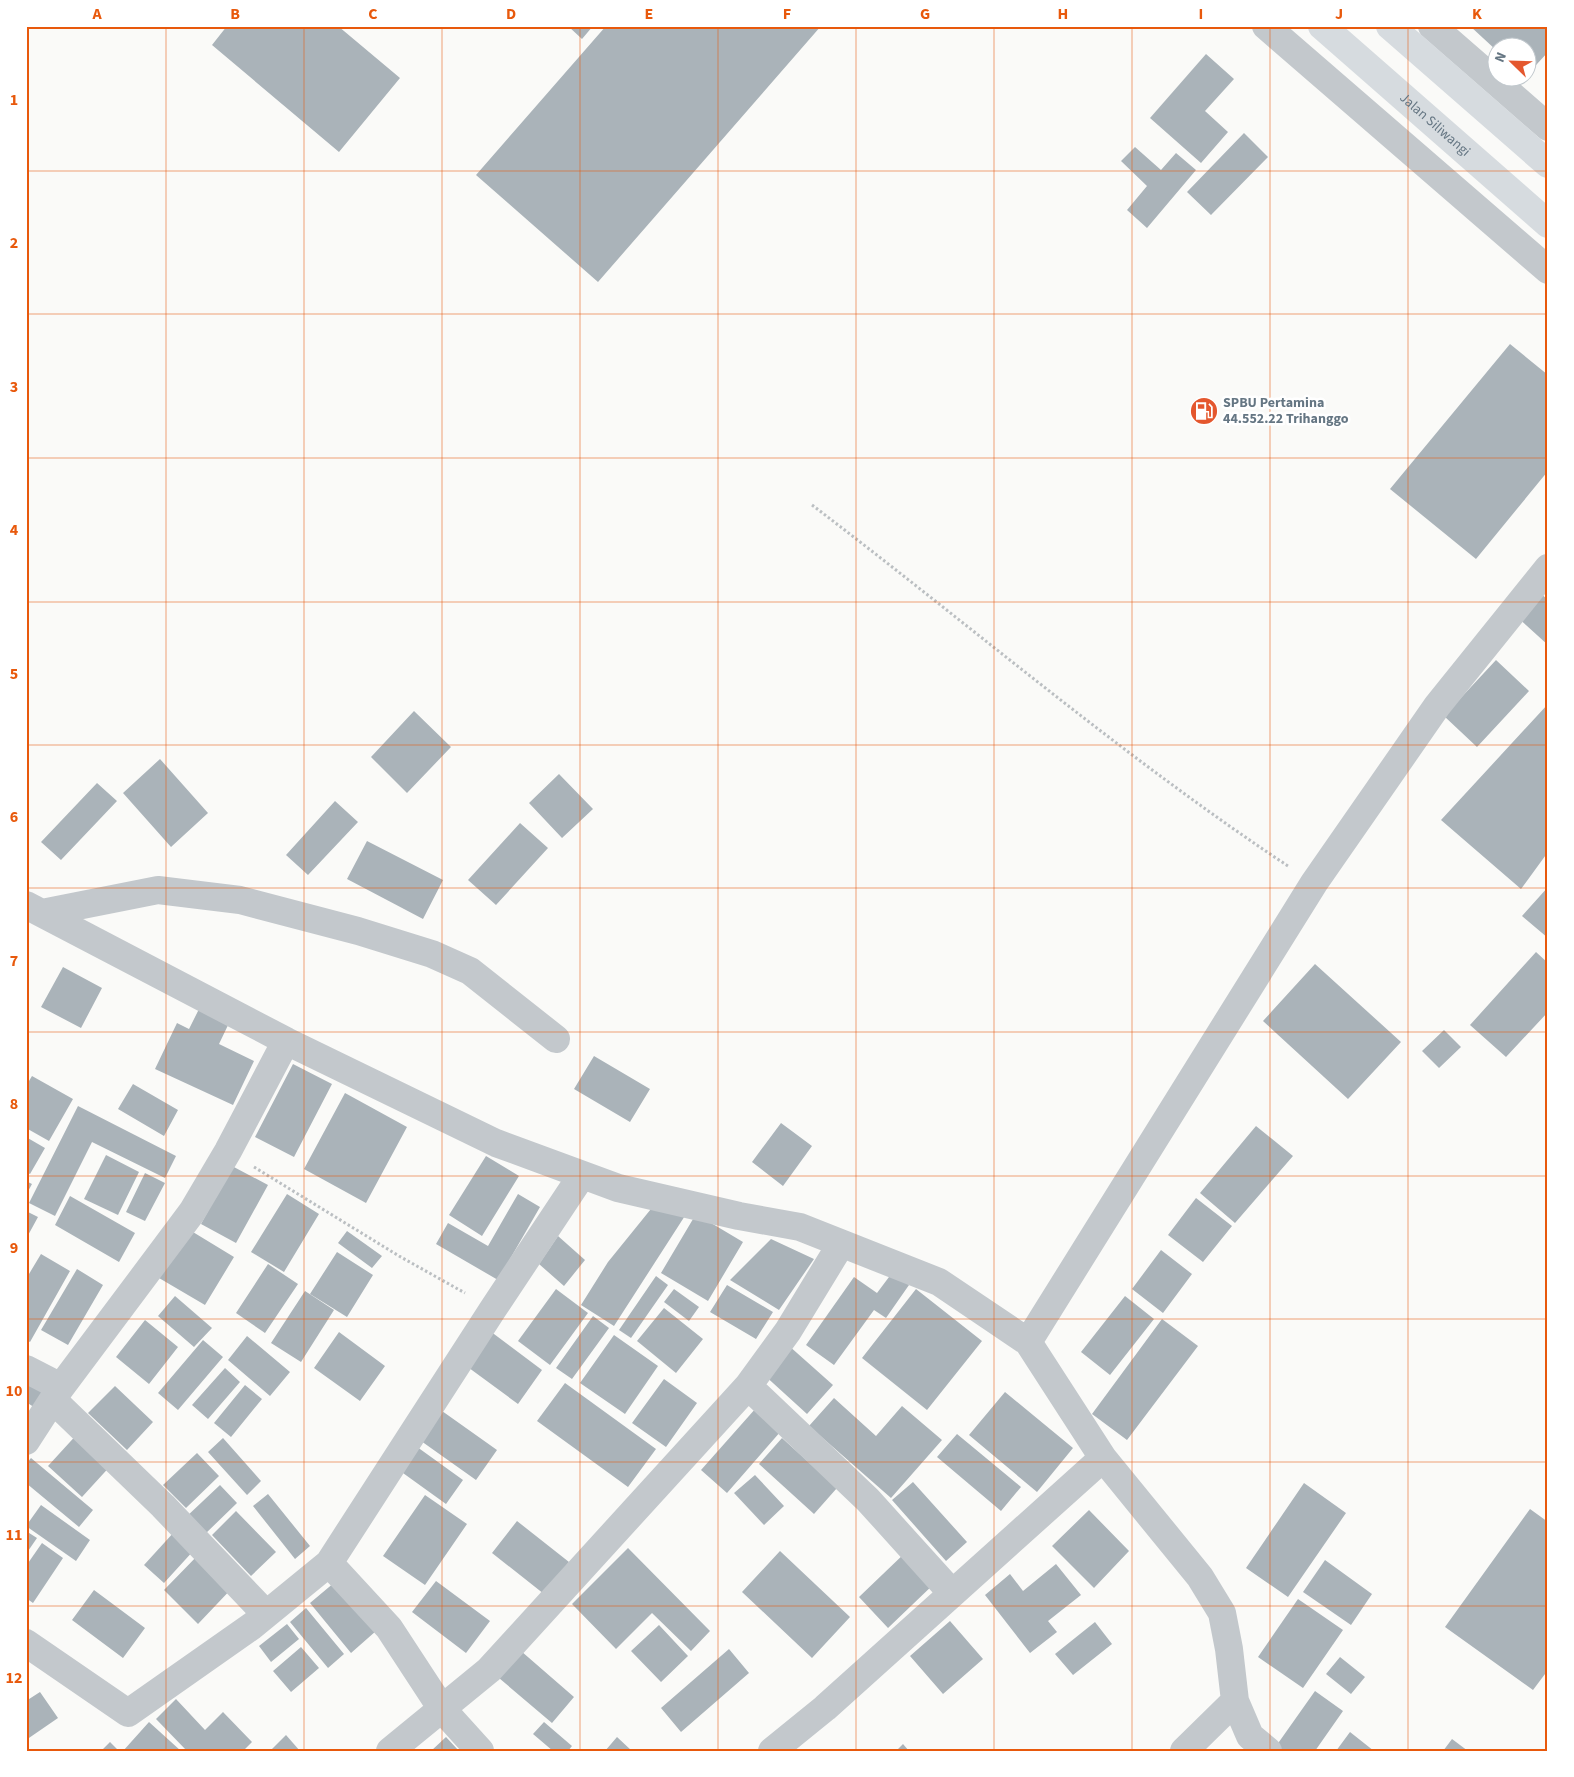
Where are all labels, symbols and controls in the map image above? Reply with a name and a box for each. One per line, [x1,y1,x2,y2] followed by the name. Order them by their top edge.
[91,3,102,25] text: A
[230,3,240,25] text: B
[368,3,378,25] text: C
[506,3,516,25] text: D
[645,3,653,25] text: E
[783,3,791,25] text: F
[920,3,930,25] text: G
[1058,3,1068,25] text: H
[1199,3,1203,25] text: I
[1335,3,1343,25] text: J
[1472,3,1482,25] text: K
[1486,38,1536,88] north arrow
[1490,49,1512,66] text: N
[1395,88,1475,161] street label: Jalan Siliwangi
[10,89,18,111] text: 1
[10,232,18,254] text: 2
[10,376,18,398] text: 3
[1223,393,1349,429] place label: SPBU Pertamina 44.552.22 Trihanggo
[1189,396,1219,426] fuel station icon: SPBU Pertamina 44.552.22 Trihanggo
[10,519,19,541] text: 4
[10,663,18,685] text: 5
[10,806,18,828] text: 6
[10,950,18,972] text: 7
[10,1093,18,1115] text: 8
[10,1237,18,1259] text: 9
[6,1380,22,1402] text: 10
[6,1524,22,1546] text: 11
[6,1667,22,1689] text: 12

